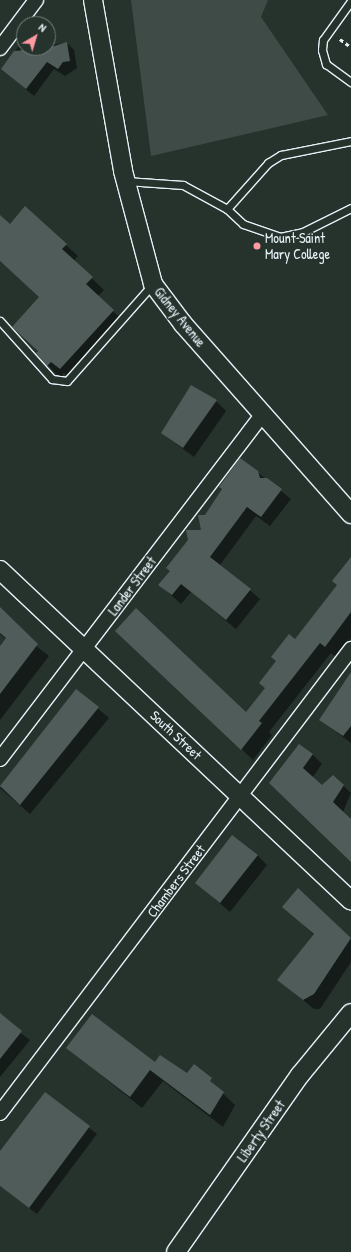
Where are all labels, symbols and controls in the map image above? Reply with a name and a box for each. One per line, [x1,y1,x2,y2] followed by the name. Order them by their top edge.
[16,16,56,56] north arrow
[36,20,49,35] text: N
[265,230,330,262] place label: Mount Saint Mary College
[252,241,262,251] marker: Mount Saint Mary College
[151,284,209,350] street label: Gidney Avenue
[104,553,160,619] street label: Lander Street
[147,707,205,763] street label: South Street
[143,841,209,921] street label: Chambers Street
[234,1097,288,1165] street label: Liberty Street

